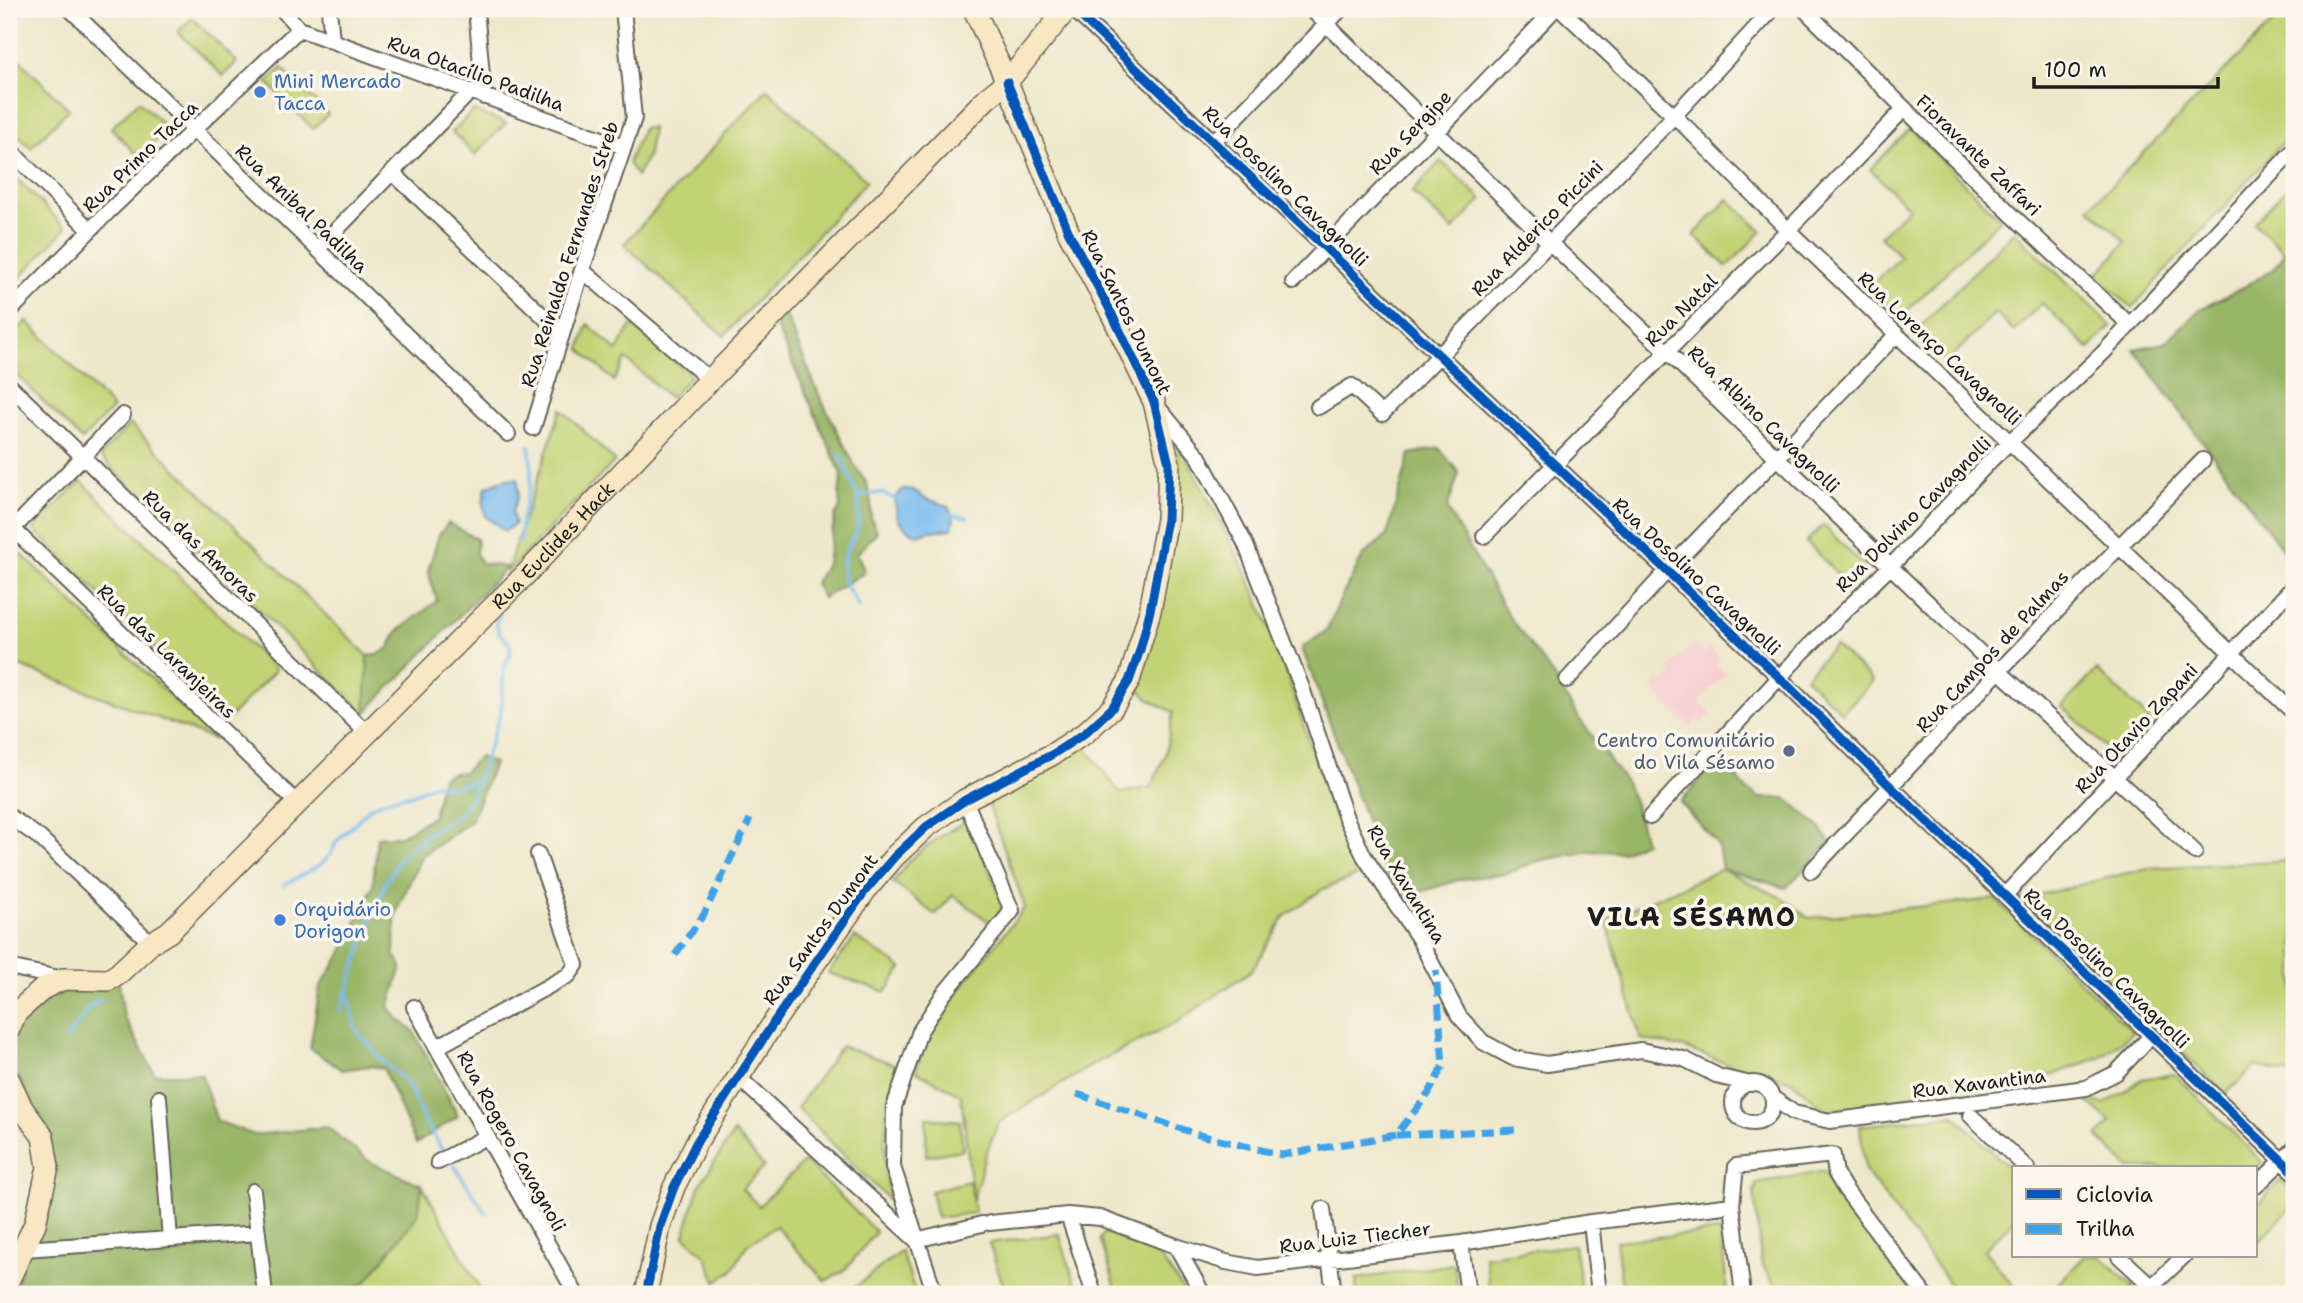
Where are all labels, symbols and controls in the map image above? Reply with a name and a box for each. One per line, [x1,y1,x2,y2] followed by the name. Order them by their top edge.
[384,30,568,117] street label: Rua Otacílio Padilha
[2034,46,2217,90] scale bar
[2044,56,2107,84] text: 100 m
[274,69,401,116] place label: Mini Mercado Tacca
[252,84,268,100] marker: Mini Mercado Tacca
[1364,85,1457,180] street label: Rua Sergipe
[1911,89,2047,222] street label: Fioravante Zaffari
[77,95,204,218] street label: Rua Primo Tacca
[1197,100,1374,272] street label: Rua Dosolino Cavagnolli
[515,118,624,390] street label: Rua Reinaldo Fernandes Streb
[230,139,373,278] street label: Rua Anibal Padilha
[1466,155,1609,302] street label: Rua Alderico Piccini
[1076,225,1178,399] street label: Rua Santos Dumont
[1852,266,2027,431] street label: Rua Lorenço Cavagnolli
[1640,268,1723,352] street label: Rua Natal
[1682,340,1845,499] street label: Rua Albino Cavagnolli
[1830,431,1997,598] street label: Rua Dolvino Cavagnolli
[486,476,620,615] street label: Rua Euclides Hack
[137,485,264,608] street label: Rua das Amoras
[1607,492,1786,661] street label: Rua Dosolino Cavagnolli
[1910,565,2074,738] street label: Rua Campos de Palmas
[92,579,241,724] street label: Rua das Laranjeiras
[2069,658,2203,799] street label: Rua Otavio Zapani
[1597,728,1775,775] place label: Centro Comunitário do Vila Sésamo
[1781,743,1797,759] marker: Centro Comunitário do Vila Sésamo
[1361,820,1452,948] street label: Rua Xavantina
[757,849,884,1010] street label: Rua Santos Dumont
[2018,882,2195,1054] street label: Rua Dosolino Cavagnolli
[294,897,391,944] place label: Orquidário Dorigon
[1587,898,1797,934] district label: VILA SÉSAMO
[272,912,288,928] marker: Orquidário Dorigon
[451,1046,572,1236] street label: Rua Rogero Cavagnoli
[1911,1063,2047,1104] street label: Rua Xavantina
[2012,1166,2258,1258] legend
[2076,1181,2153,1209] text: Ciclovia
[2076,1215,2134,1243] text: Trilha
[1278,1216,1432,1259] street label: Rua Luiz Tiecher

